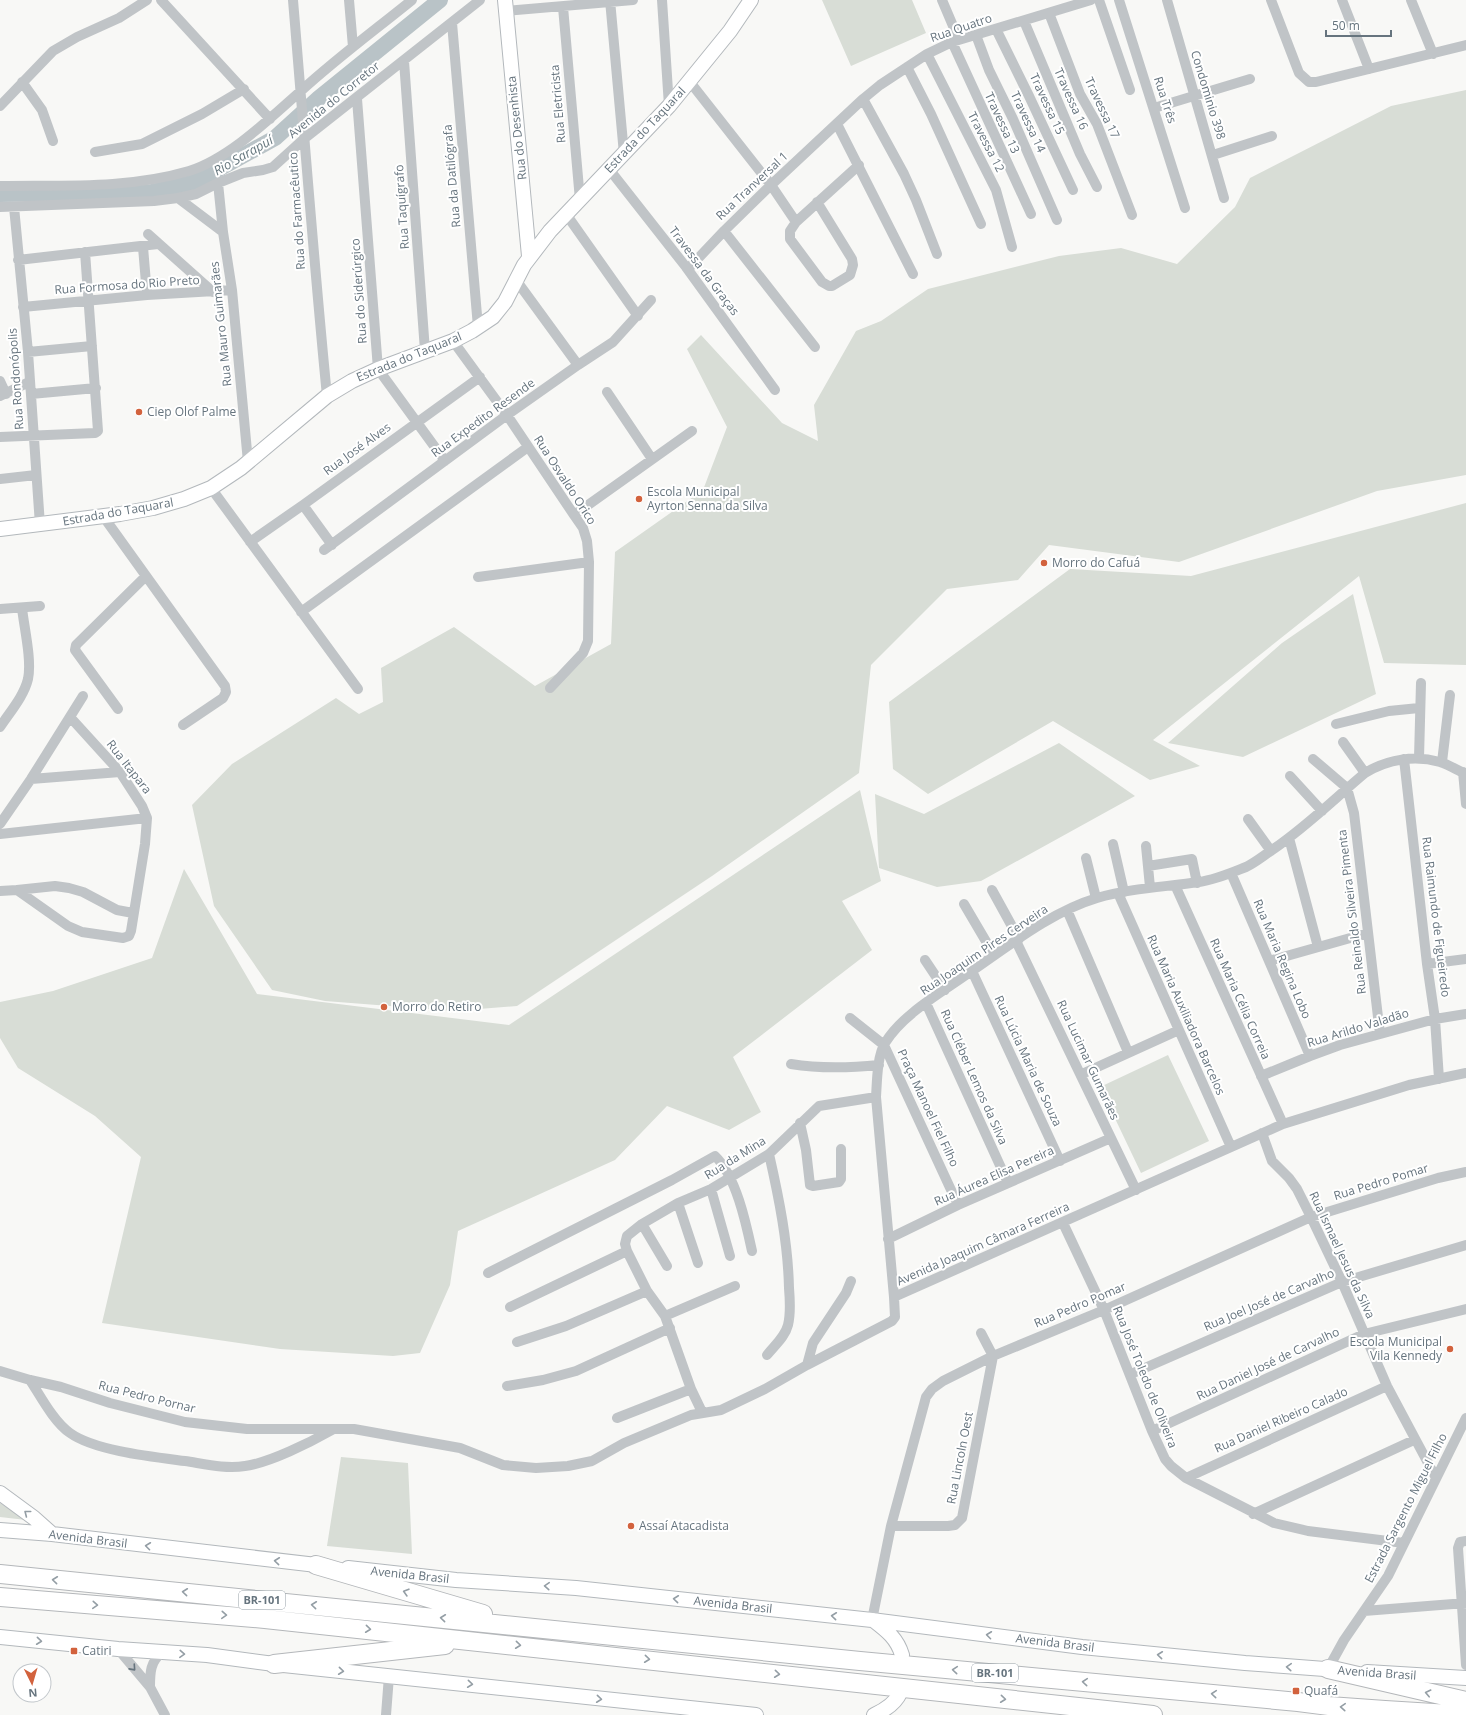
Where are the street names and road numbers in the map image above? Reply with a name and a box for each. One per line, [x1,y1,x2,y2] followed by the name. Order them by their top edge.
[928,9,994,46] street label: Rua Quatro
[1187,48,1230,142] street label: Condominio 398
[284,57,383,142] street label: Avenida do Corretor
[546,64,569,144] street label: Rua Eletricista
[1050,65,1093,132] street label: Travessa 16
[1026,70,1069,137] street label: Travessa 15
[1081,74,1124,141] street label: Travessa 17
[1150,74,1181,126] street label: Rua Três
[503,75,530,181] street label: Rua do Desenhista
[600,83,689,177] street label: Estrada do Taquaral
[1007,88,1050,155] street label: Travessa 14
[981,89,1024,156] street label: Travessa 13
[964,109,1009,175] street label: Travessa 12
[439,124,464,228] street label: Rua da Datilógrafa
[712,148,792,224] street label: Rua Tranversal 1
[284,152,309,270] street label: Rua do Farmacêutico
[390,164,413,250] street label: Rua Taquígrafo
[665,223,744,319] street label: Travessa da Graças
[346,238,371,344] street label: Rua do Siderúrgico
[205,260,236,387] street label: Rua Mauro Guimarães
[54,271,200,298] street label: Rua Formosa do Rio Preto
[3,327,28,431] street label: Rua Rondonópolis
[354,328,464,385] street label: Estrada do Taquaral
[427,374,538,461] street label: Rua Expedito Resende
[319,418,394,479] street label: Rua José Alves
[530,432,601,528] street label: Rua Osvaldo Orico
[61,493,175,530] street label: Estrada do Taquaral
[103,736,156,797] street label: Rua Itapara
[1333,829,1370,995] street label: Rua Reinaldo Silveira Pimenta
[1418,836,1455,998] street label: Rua Raimundo de Figueiredo
[1250,896,1315,1021] street label: Rua Maria Regina Lobo
[916,900,1051,999] street label: Rua Joaquim Pires Cerveira
[1143,932,1230,1098] street label: Rua Maria Auxiliadora Barcelos
[1206,936,1275,1062] street label: Rua Maria Célia Correia
[991,993,1066,1129] street label: Rua Lúcia Maria de Souza
[1053,997,1124,1123] street label: Rua Lucimar Gumarães
[1305,1004,1411,1051] street label: Rua Arildo Valadão
[937,1006,1012,1147] street label: Rua Cléber Lemos da Silva
[894,1046,963,1169] street label: Praça Manoel Fiel Filho
[701,1132,769,1183] street label: Rua da Mina
[931,1141,1056,1210] street label: Rua Áurea Elisa Pereira
[1331,1159,1430,1204] street label: Rua Pedro Pomar
[1305,1188,1379,1321] street label: Rua Ismael Jesus da Silva
[894,1198,1072,1289] street label: Avenida Joaquim Câmara Ferreira
[1201,1264,1337,1335] street label: Rua Joel José de Carvalho
[1031,1277,1128,1332] street label: Rua Pedro Pomar
[1109,1303,1182,1450] street label: Rua José Toledo de Oliveira
[1194,1323,1342,1404] street label: Rua Daniel José de Carvalho
[97,1376,197,1417] street label: Rua Pedro Pornar
[1211,1382,1350,1457] street label: Rua Daniel Ribeiro Calado
[942,1410,977,1506] street label: Rua Lincoln Oest
[1360,1430,1451,1586] street label: Estrada Sargento Miguel Filho
[48,1525,128,1552] street label: Avenida Brasil
[370,1562,450,1587] street label: Avenida Brasil
[239,1591,285,1609] road number: BR-101
[693,1592,773,1617] street label: Avenida Brasil
[1015,1629,1095,1656] street label: Avenida Brasil
[1337,1661,1417,1684] street label: Avenida Brasil
[972,1664,1018,1682] road number: BR-101

